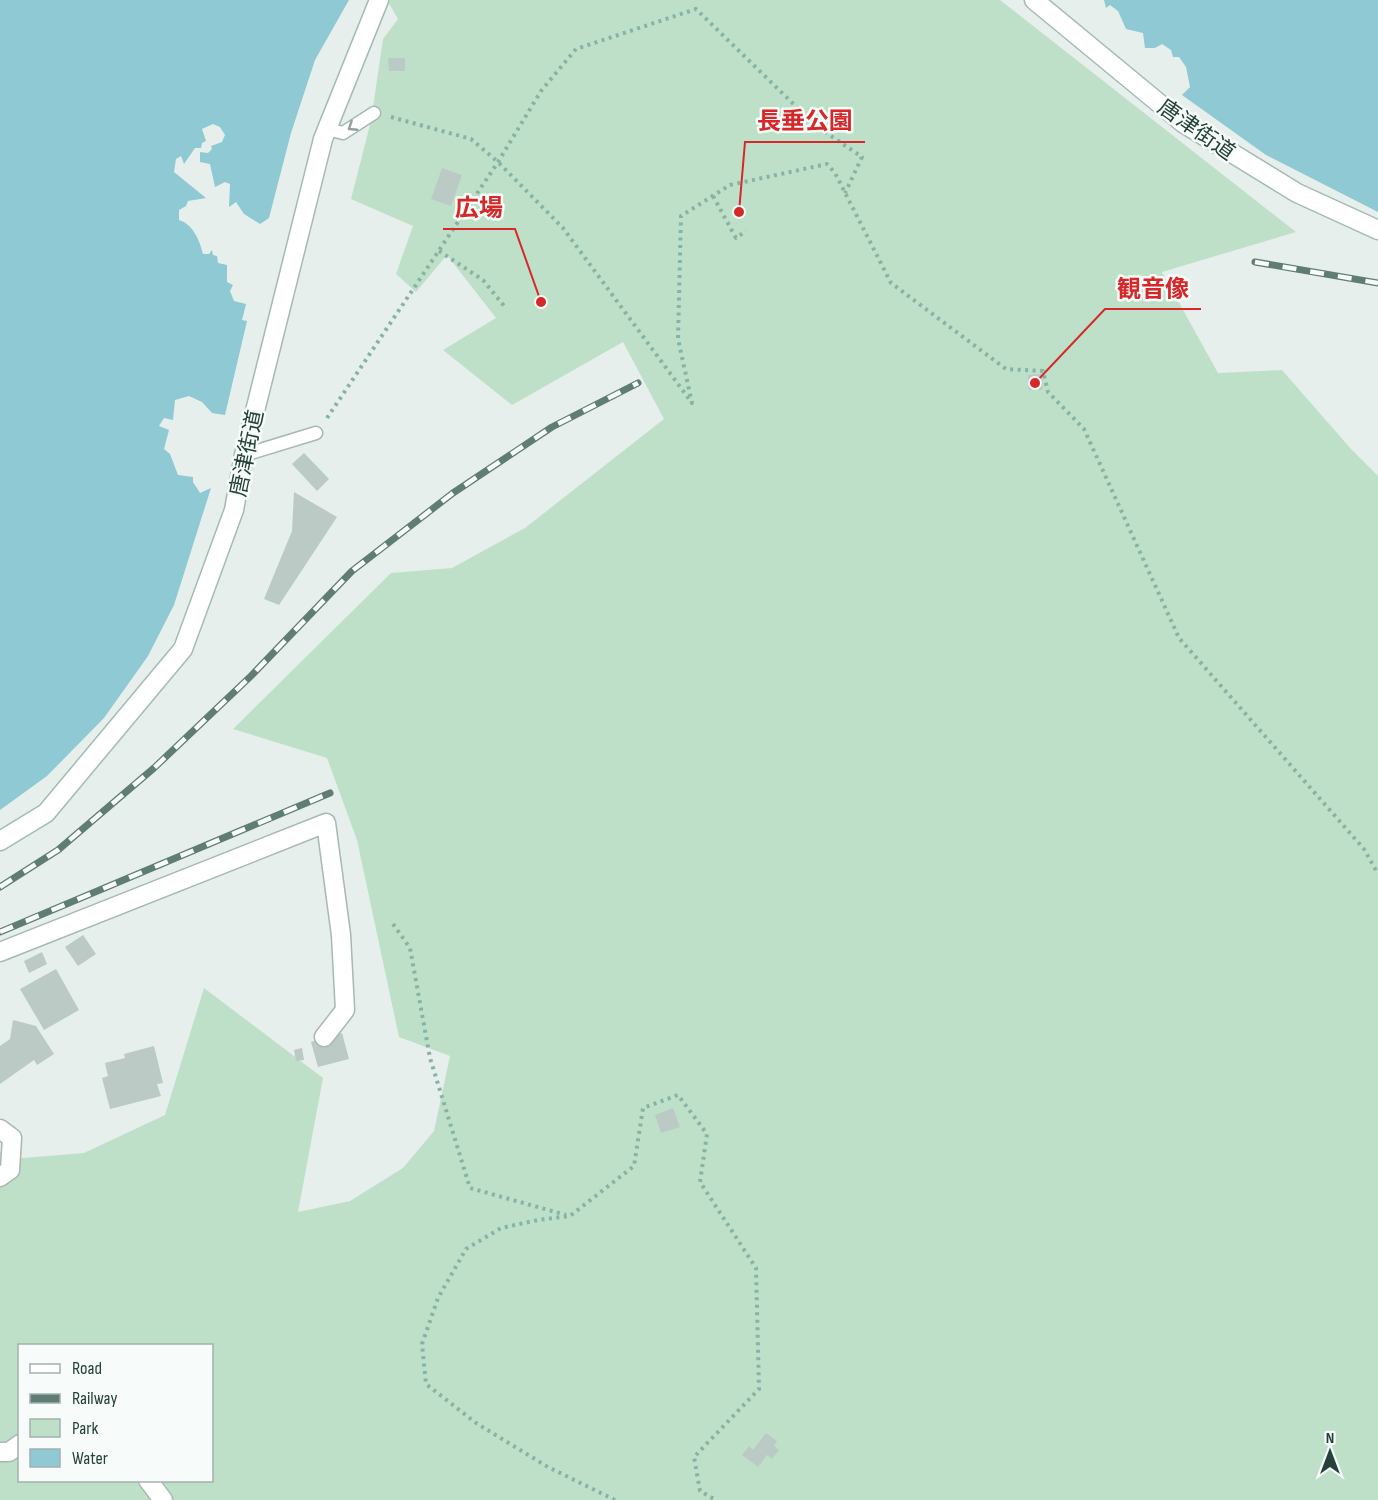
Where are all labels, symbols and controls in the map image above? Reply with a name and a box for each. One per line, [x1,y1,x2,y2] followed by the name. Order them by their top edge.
[1152,94,1240,167] street label: 唐津街道
[745,100,865,142] callout: 長垂公園
[757,107,853,136] text: 長垂公園
[347,120,358,131] one-way arrow
[443,187,515,229] callout: 広場
[455,194,503,223] text: 広場
[1105,267,1201,309] callout: 観音像
[1117,275,1189,304] text: 観音像
[225,407,270,499] street label: 唐津街道
[18,1344,213,1482] legend
[72,1358,102,1379] text: Road
[72,1388,117,1409] text: Railway
[72,1418,98,1439] text: Park
[1300,1422,1360,1482] north arrow
[1326,1429,1334,1448] text: N
[72,1448,108,1469] text: Water

